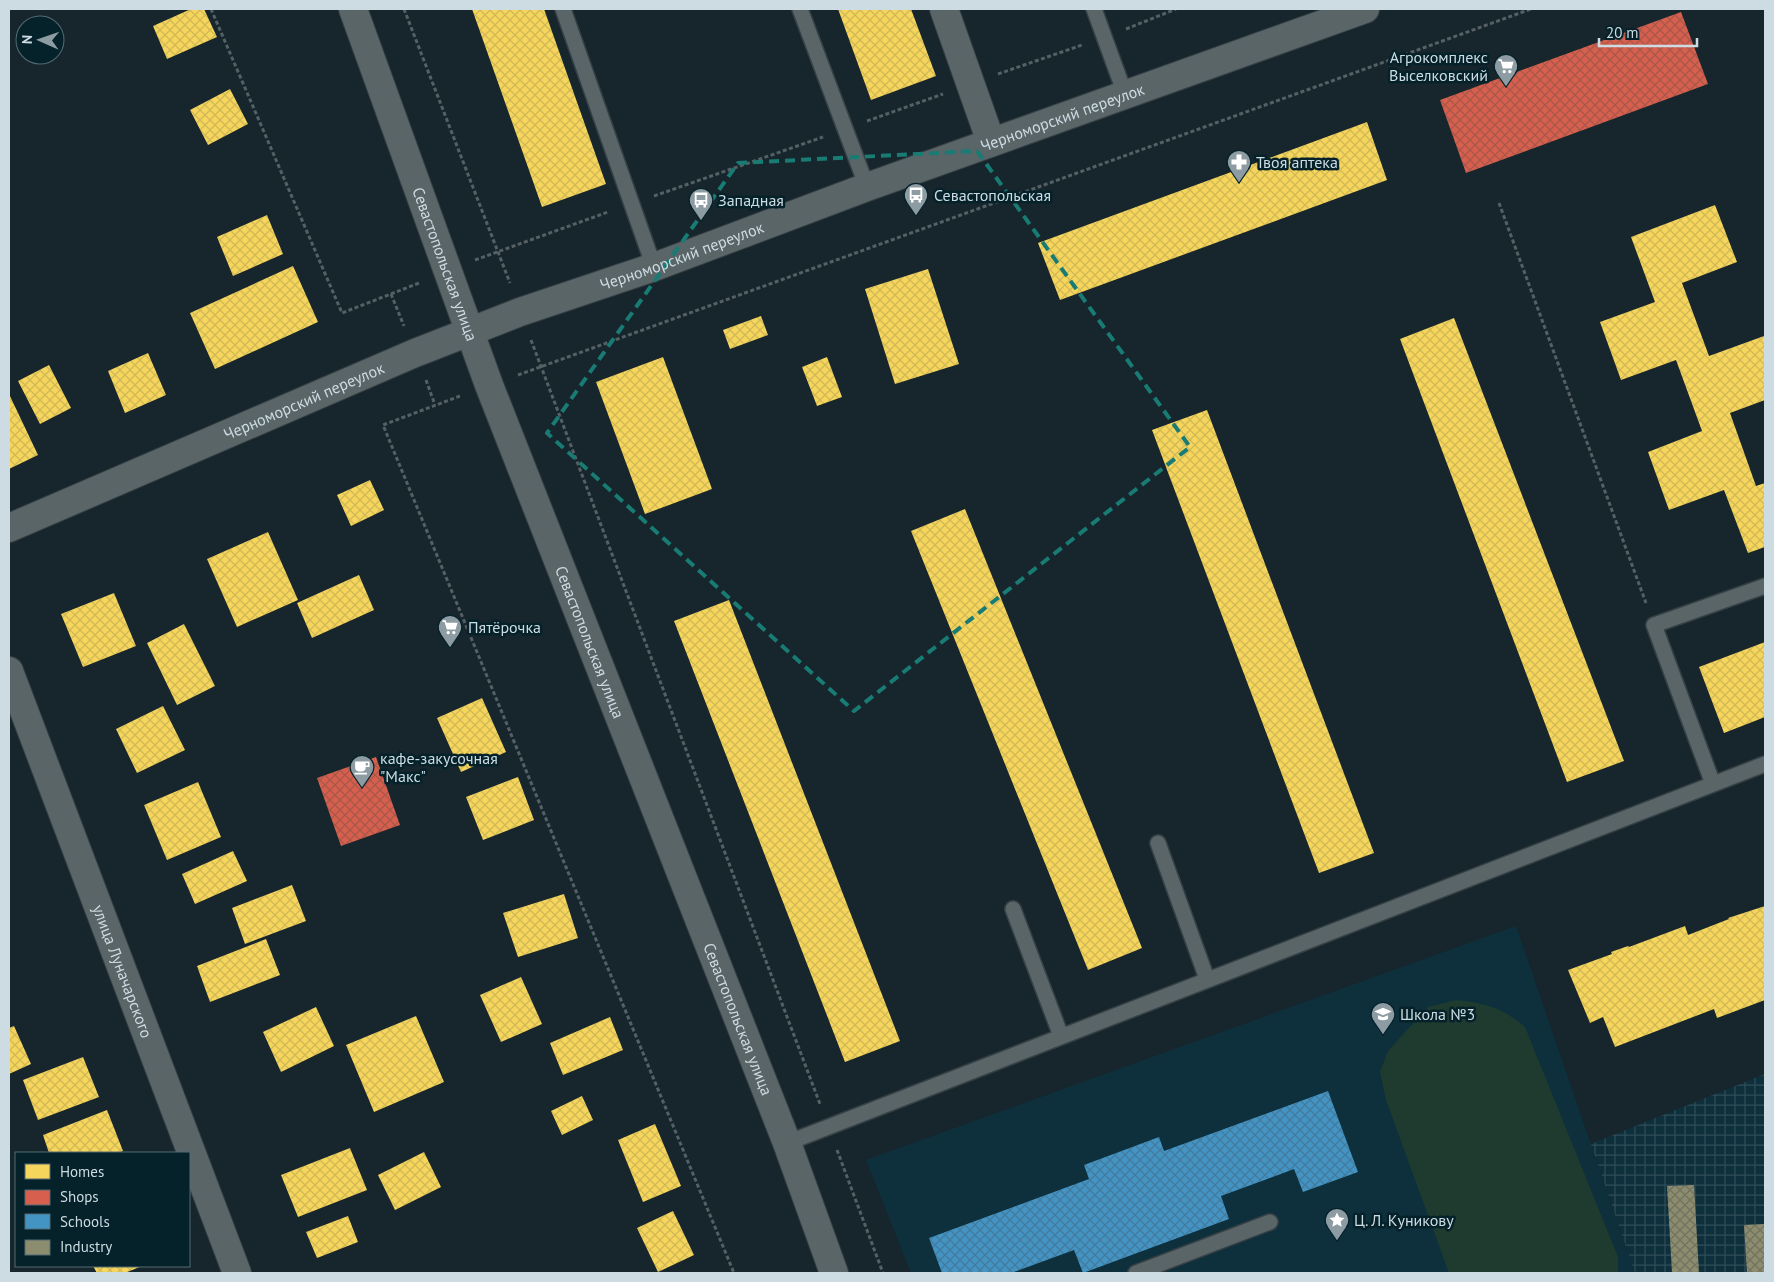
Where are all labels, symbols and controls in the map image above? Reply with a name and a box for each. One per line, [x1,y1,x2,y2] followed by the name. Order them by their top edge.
[15,15,65,65] north arrow
[1599,15,1696,47] scale bar
[1606,23,1639,42] text: 20 m
[18,35,36,44] text: N
[1389,47,1488,85] place label: Агрокомплекс Выселковский
[1493,53,1519,87] supermarket icon: Агрокомплекс Выселковский
[978,79,1147,156] street label: Черноморский переулок
[1226,149,1252,183] pharmacy icon: Твоя аптека
[1256,152,1338,172] place label: Твоя аптека
[903,182,929,216] bus stop icon: Севастопольская
[408,184,482,343] street label: Севастопольская улица
[934,185,1051,205] place label: Севастопольская
[688,187,714,221] bus stop icon: Западная
[718,190,784,210] place label: Западная
[597,217,767,294] street label: Черноморский переулок
[221,357,387,444] street label: Черноморский переулок
[551,563,629,721] street label: Севастопольская улица
[437,614,463,648] supermarket icon: Пятёрочка
[468,617,541,637] place label: Пятёрочка
[380,748,498,786] place label: кафе-закусочная "Макс"
[349,754,375,788] cafe icon: кафе-закусочная "Макс"
[88,902,157,1041] street label: улица Луначарского
[699,940,777,1098] street label: Севастопольская улица
[1370,1001,1396,1035] school or university icon: Школа №3
[1400,1004,1475,1024] place label: Школа №3
[15,1152,190,1267] legend
[60,1162,104,1181] text: Homes
[60,1187,99,1206] text: Shops
[1324,1207,1350,1241] place icon: Ц. Л. Куникову
[1354,1210,1454,1230] place label: Ц. Л. Куникову
[60,1212,110,1231] text: Schools
[60,1237,112,1256] text: Industry

